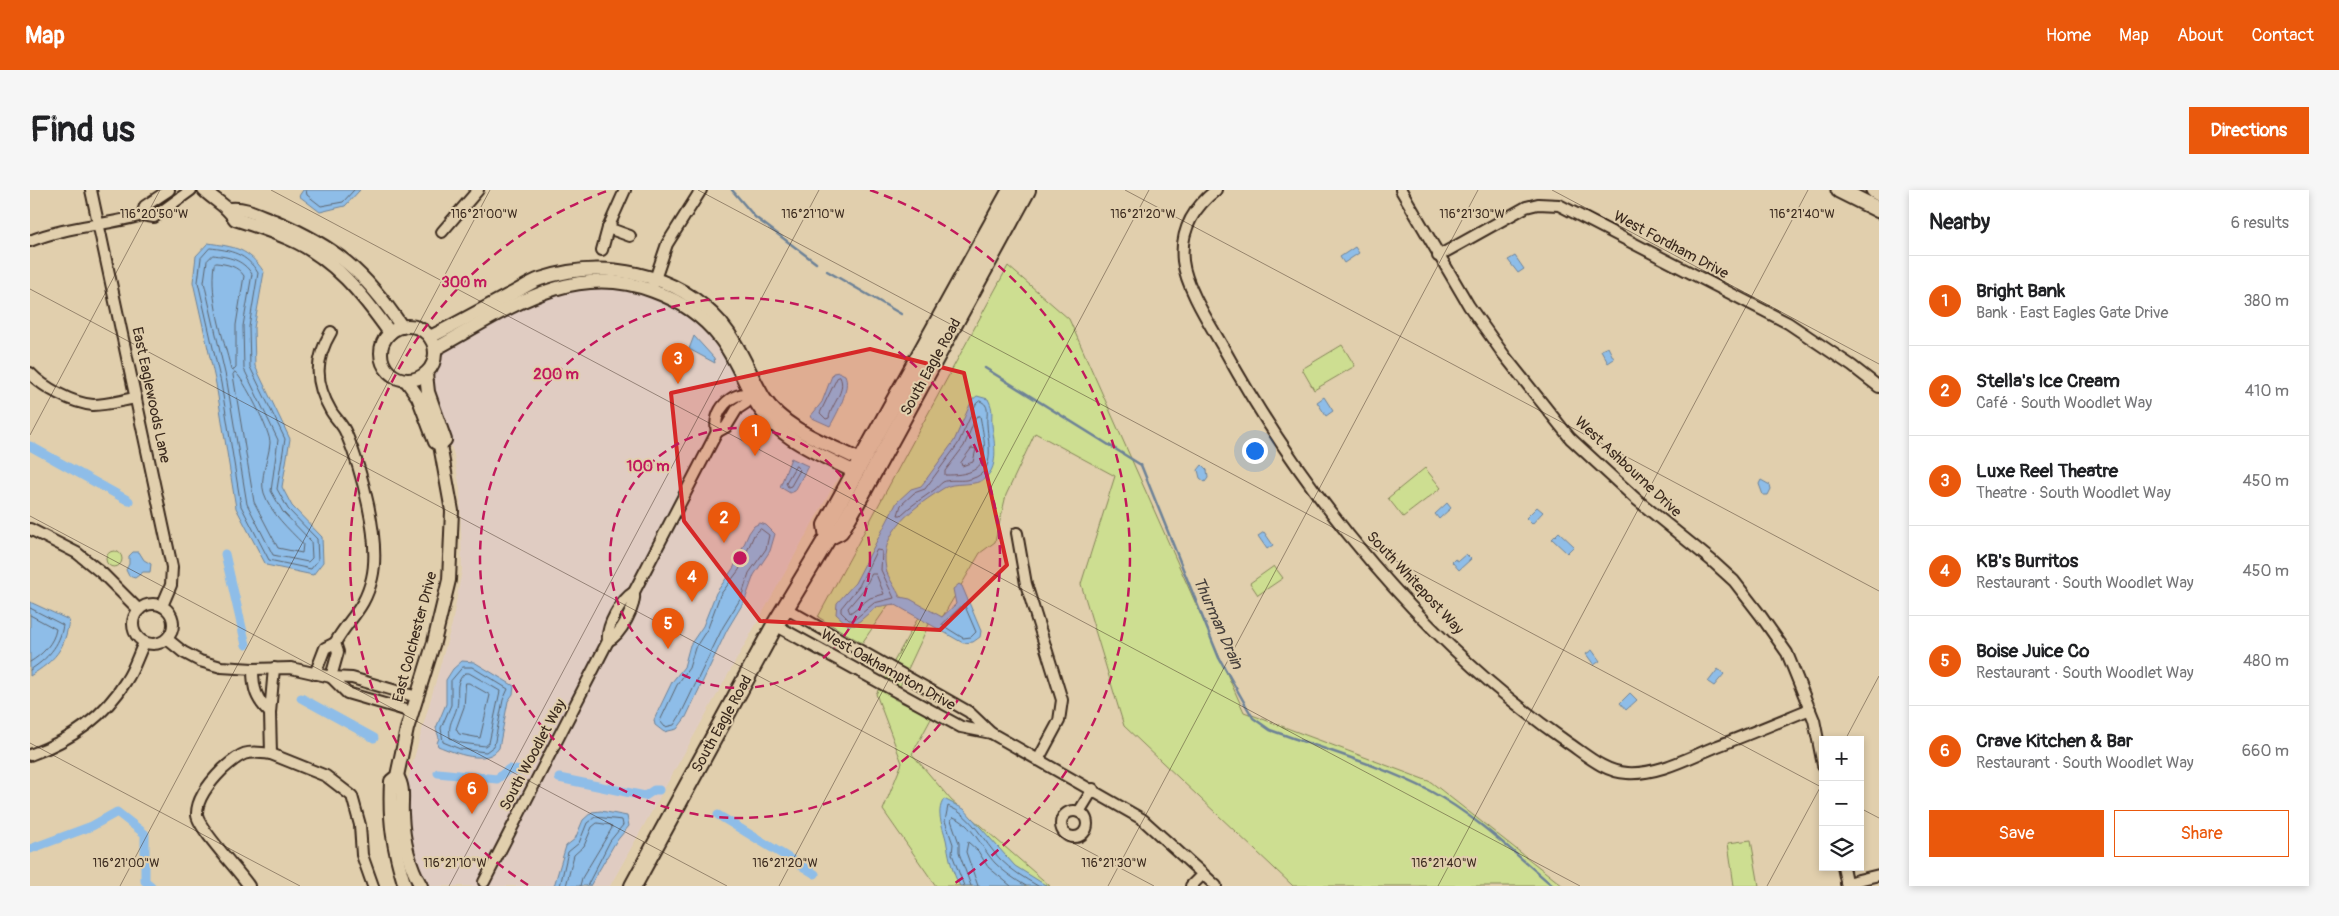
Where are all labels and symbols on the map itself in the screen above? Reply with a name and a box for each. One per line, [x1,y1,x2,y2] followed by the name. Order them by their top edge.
[120,207,188,222] text: 116°20'50"W
[451,207,517,222] text: 116°21'00"W
[781,207,845,222] text: 116°21'10"W
[1110,207,1176,222] text: 116°21'20"W
[1439,207,1505,222] text: 116°21'30"W
[1610,207,1732,284] street label: West Fordham Drive
[1769,207,1835,222] text: 116°21'40"W
[441,273,487,292] text: 300 m
[896,315,966,419] street label: South Eagle Road
[127,325,175,465] street label: East Eaglewoods Lane
[662,343,694,384] pin: 3
[533,365,579,384] text: 200 m
[1571,413,1686,522] street label: West Ashbourne Drive
[739,415,771,456] pin: 1
[1242,438,1268,464] your location
[627,457,669,476] text: 100 m
[708,502,740,543] pin: 2
[1362,527,1468,639] street label: South Whitepost Way
[731,549,749,567] centre of rings
[676,561,708,602] pin: 4
[388,569,442,704] street label: East Colchester Drive
[1189,574,1248,673] water label: Thurman Drain
[652,608,684,649] pin: 5
[817,625,959,715] street label: West Oakhampton Drive
[687,672,757,776] street label: South Eagle Road
[496,696,571,814] street label: South Woodlet Way
[456,773,488,814] pin: 6
[93,856,159,871] text: 116°21'00"W
[423,856,487,871] text: 116°21'10"W
[752,856,818,871] text: 116°21'20"W
[1081,856,1147,871] text: 116°21'30"W
[1411,856,1477,871] text: 116°21'40"W

